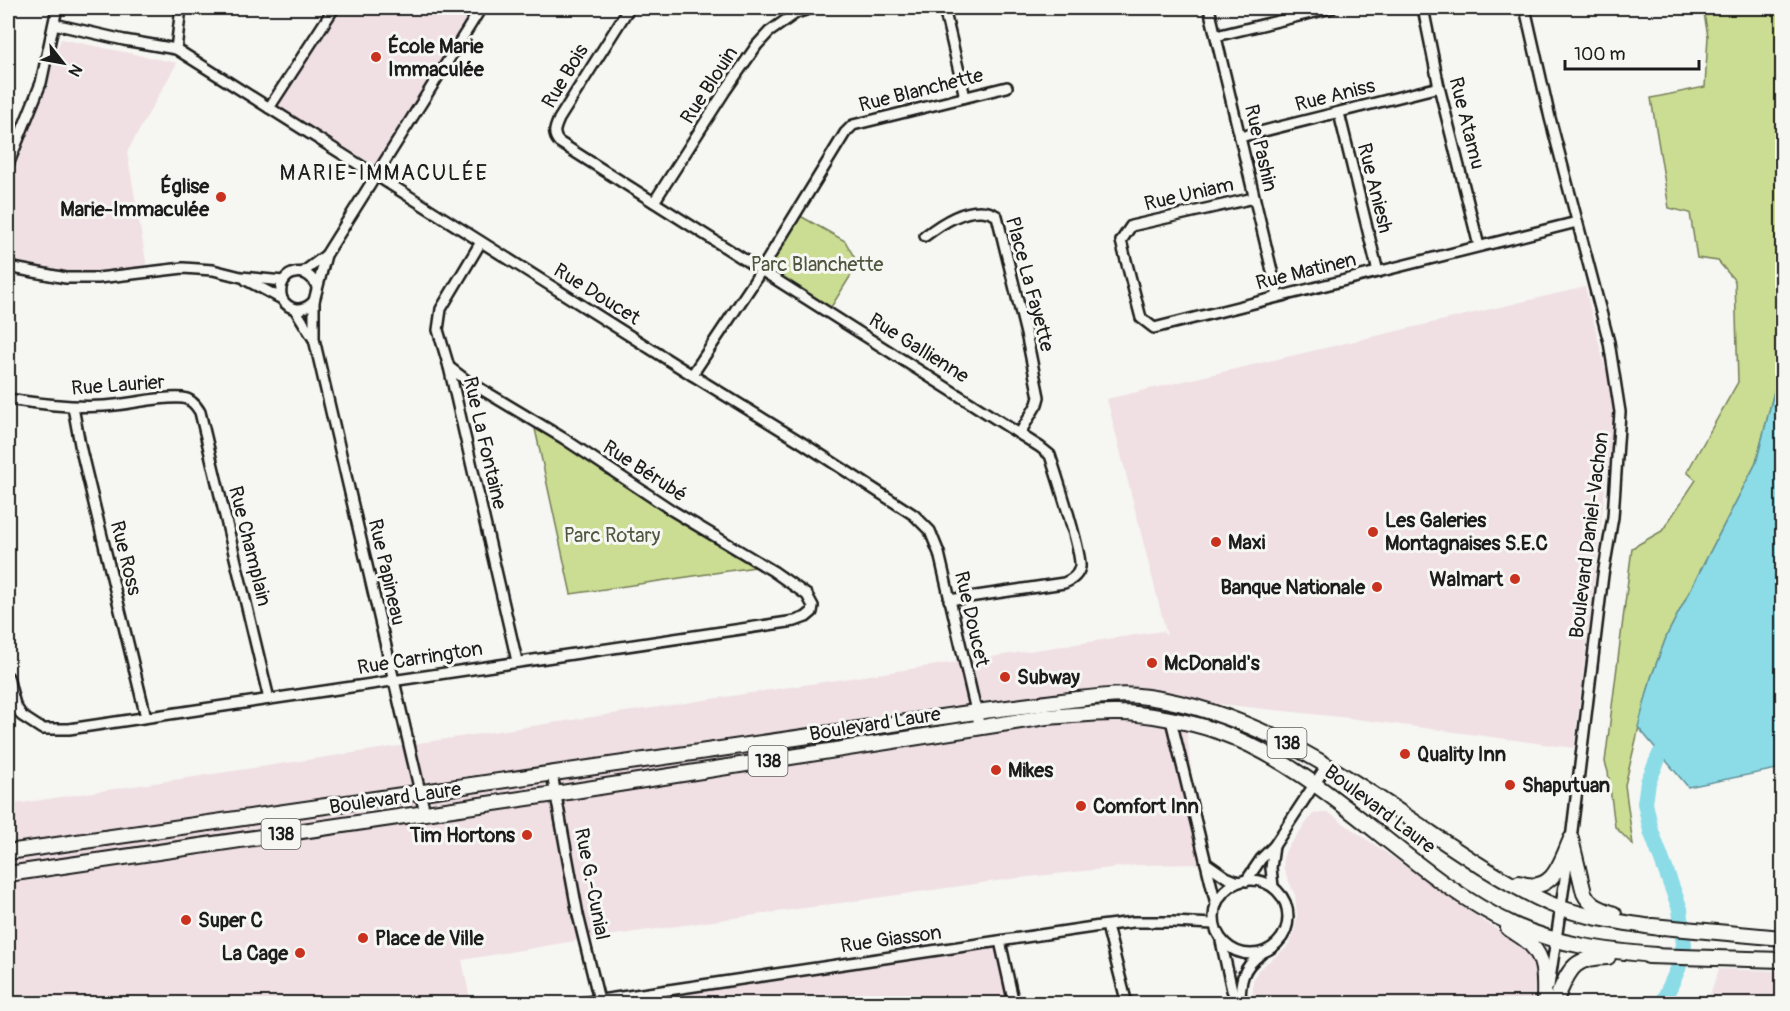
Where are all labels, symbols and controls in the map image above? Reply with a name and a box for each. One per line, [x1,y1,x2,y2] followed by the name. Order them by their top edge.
[33,33,93,93] north arrow
[1565,33,1698,71] scale bar
[388,34,485,82] place label: École Marie Immaculée
[536,39,594,113] street label: Rue Bois
[675,42,743,128] street label: Rue Blouin
[1574,43,1626,66] text: 100 m
[369,50,383,64] marker: École Marie Immaculée
[64,60,86,80] text: N
[856,62,986,118] street label: Rue Blanchette
[1292,73,1378,117] street label: Rue Aniss
[1444,74,1490,172] street label: Rue Atamu
[1239,102,1283,194] street label: Rue Pashin
[1352,140,1398,236] street label: Rue Aniesh
[280,159,488,187] district label: MARIE-IMMACULÉE
[1142,172,1236,216] street label: Rue Uniam
[60,174,210,222] place label: Église Marie-Immaculée
[214,190,228,204] marker: Église Marie-Immaculée
[1000,214,1060,354] street label: Place La Fayette
[1253,246,1359,296] street label: Rue Matinen
[751,252,883,277] park label: Parc Blanchette
[549,258,646,331] street label: Rue Doucet
[864,307,974,389] street label: Rue Gallienne
[70,369,166,401] street label: Rue Laurier
[458,374,512,512] street label: Rue La Fontaine
[1564,430,1614,640] street label: Boulevard Daniel-Vachon
[598,435,692,507] street label: Rue Bérubé
[223,483,277,609] street label: Rue Champlain
[1385,508,1548,556] place label: Les Galeries Montagnaises S.E.C
[363,516,411,628] street label: Rue Papineau
[105,518,147,598] street label: Rue Ross
[564,523,661,548] park label: Parc Rotary
[1366,525,1380,539] marker: Les Galeries Montagnaises S.E.C
[1228,530,1266,555] place label: Maxi
[1209,535,1223,549] marker: Maxi
[1430,567,1504,592] place label: Walmart
[949,569,995,670] street label: Rue Doucet
[1508,572,1522,586] marker: Walmart
[1220,575,1366,600] place label: Banque Nationale
[1370,580,1384,594] marker: Banque Nationale
[356,636,484,680] street label: Rue Carrington
[1164,651,1260,676] place label: McDonald's
[1145,656,1159,670] marker: McDonald's
[1017,665,1080,690] place label: Subway
[998,670,1012,684] marker: Subway
[807,701,943,747] street label: Boulevard Laure
[1268,728,1306,758] road number: 138
[1417,742,1506,767] place label: Quality Inn
[748,746,788,776] road number: 138
[1398,747,1412,761] marker: Quality Inn
[1008,758,1053,783] place label: Mikes
[1319,759,1441,859] street label: Boulevard Laure
[989,763,1003,777] marker: Mikes
[1522,773,1610,798] place label: Shaputuan
[328,776,463,820] street label: Boulevard Laure
[1503,778,1517,792] marker: Shaputuan
[1093,794,1199,819] place label: Comfort Inn
[1074,799,1088,813] marker: Comfort Inn
[262,819,300,849] road number: 138
[409,823,515,848] place label: Tim Hortons
[569,826,615,942] street label: Rue G.-Cunial
[520,828,534,842] marker: Tim Hortons
[198,908,263,933] place label: Super C
[179,913,193,927] marker: Super C
[839,920,943,958] street label: Rue Giasson
[375,926,485,951] place label: Place de Ville
[356,931,370,945] marker: Place de Ville
[222,941,289,966] place label: La Cage
[293,946,307,960] marker: La Cage

